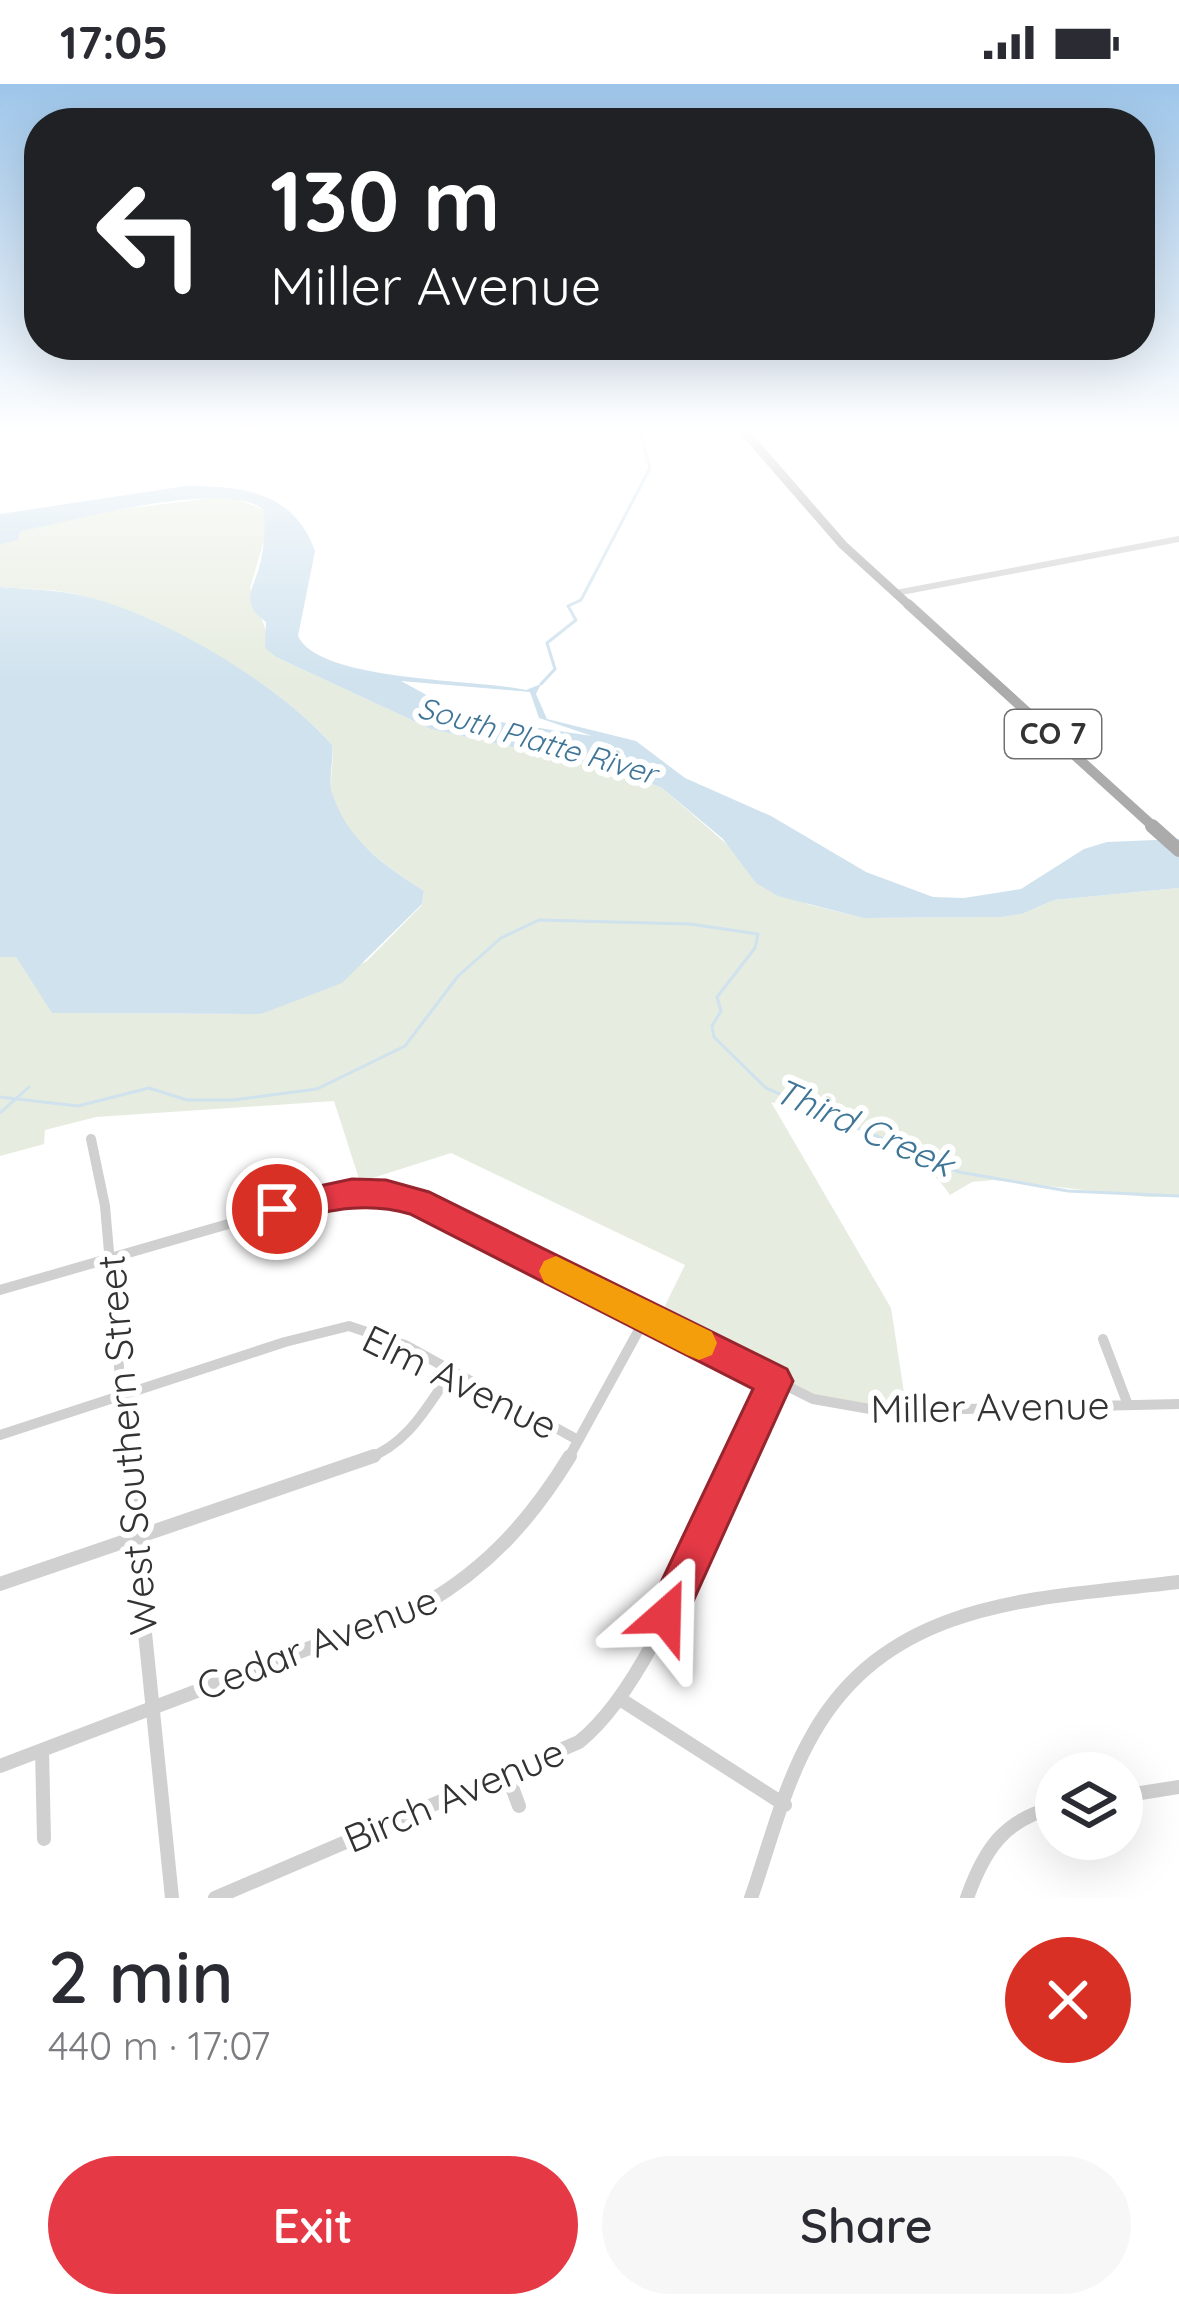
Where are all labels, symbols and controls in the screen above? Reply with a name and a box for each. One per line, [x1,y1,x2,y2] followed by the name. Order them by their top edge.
[60,14,168,70] text: 17:05
[270,147,500,252] text: 130 m
[72,156,228,312] icon: left
[270,251,601,319] text: Miller Avenue
[414,688,664,793] water label: South Platte River
[1005,710,1101,758] road number: CO 7
[768,1067,963,1187] water label: Third Creek
[226,1158,328,1260] pin
[244,1176,310,1242] icon: arrive
[85,1253,168,1637] street label: West Southern Street
[355,1313,566,1450] street label: Elm Avenue
[870,1380,1110,1433] street label: Miller Avenue
[602,1553,728,1679] position arrow
[190,1574,444,1711] street label: Cedar Avenue
[336,1726,571,1863] street label: Birch Avenue
[1035,1752,1143,1860] map controls
[1035,1752,1143,1860] button: layers
[48,1931,234,2021] text: 2 min
[1005,1937,1131,2063] button: close
[48,2021,270,2070] text: 440 m · 17:07
[48,2156,578,2294] button: Exit
[602,2156,1131,2294] button: Share

